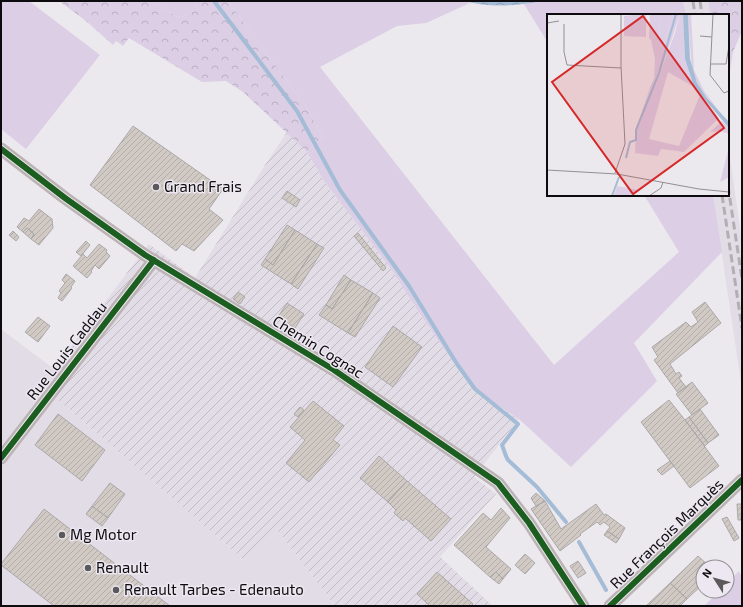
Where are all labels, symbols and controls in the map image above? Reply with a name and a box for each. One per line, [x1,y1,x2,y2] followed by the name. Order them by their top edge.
[547,14,729,196] inset map
[164,177,242,195] place label: Grand Frais
[151,182,161,192] marker: Grand Frais
[22,298,110,403] street label: Rue Louis Caddau
[270,311,367,381] street label: Chemin Cognac
[606,475,727,593] street label: Rue François Marquès
[70,525,137,543] place label: Mg Motor
[57,530,67,540] marker: Mg Motor
[96,558,149,576] place label: Renault
[695,559,735,599] north arrow
[83,563,93,573] marker: Renault
[699,566,714,580] text: N
[124,580,304,598] place label: Renault Tarbes - Edenauto
[111,585,121,595] marker: Renault Tarbes - Edenauto

